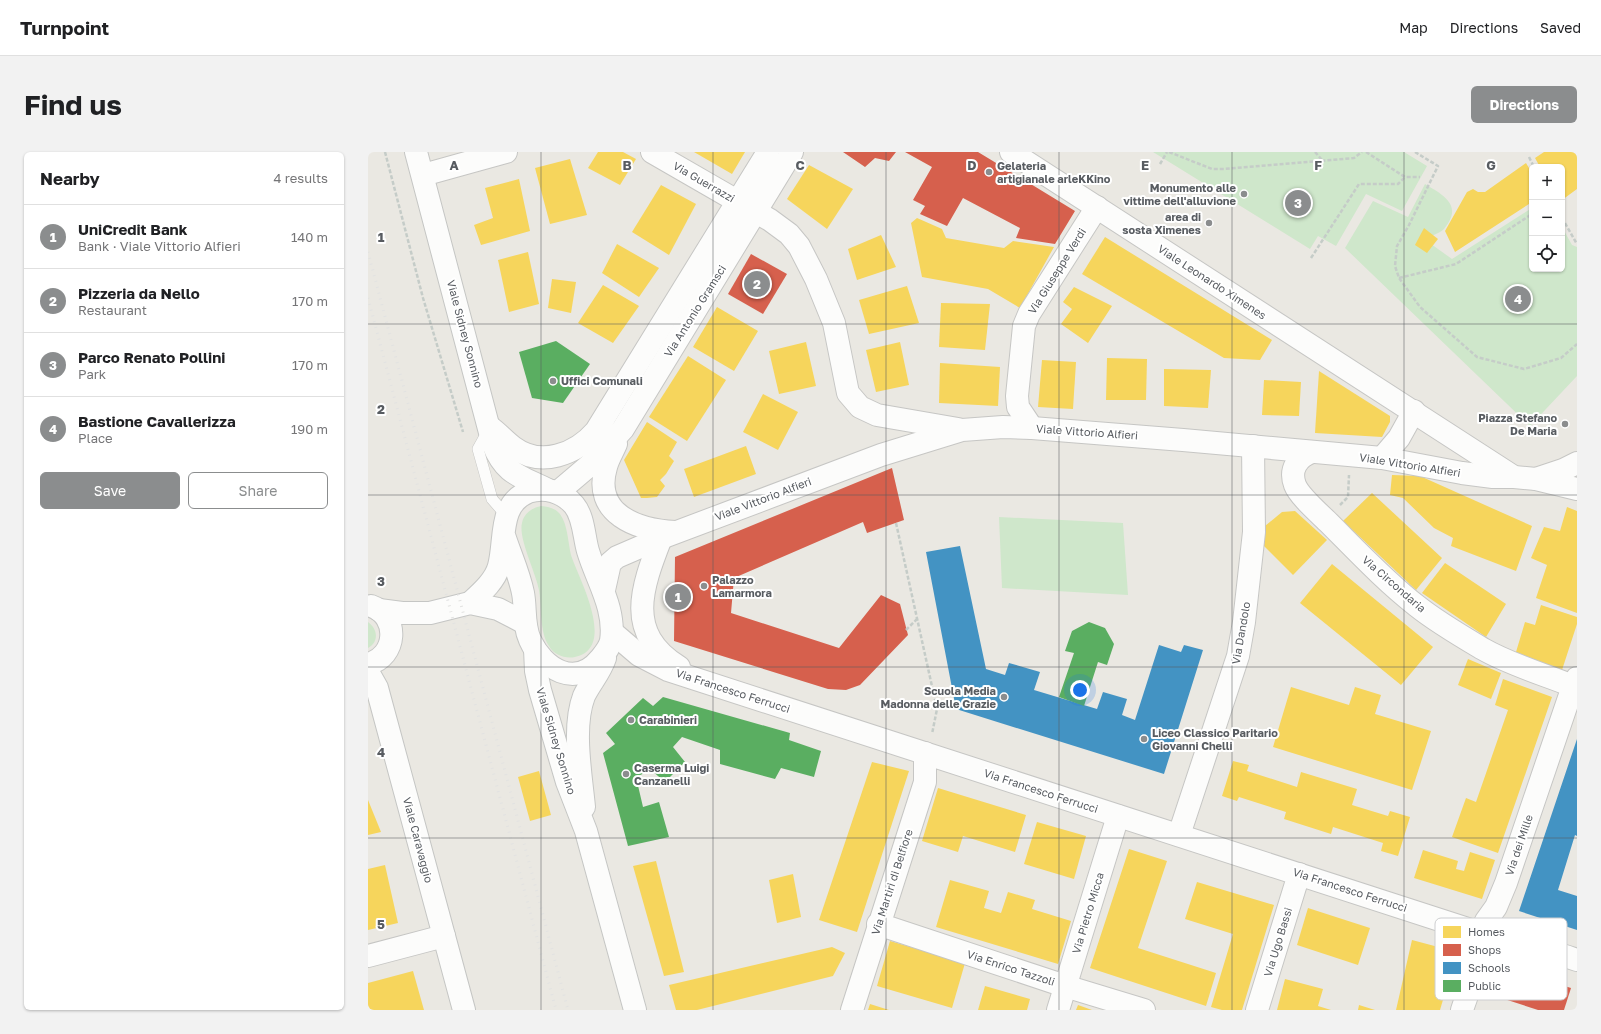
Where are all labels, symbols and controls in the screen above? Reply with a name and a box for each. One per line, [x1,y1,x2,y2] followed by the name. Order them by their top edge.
[20,16,109,39] text: Turnpoint
[1399,19,1428,36] text: Map
[1450,19,1518,36] text: Directions
[1540,19,1581,36] text: Saved
[1471,86,1577,123] button: Directions
[24,88,122,121] text: Find us
[449,157,459,173] text: A
[622,157,632,173] text: B
[795,157,805,173] text: C
[967,157,977,173] text: D
[1141,157,1149,173] text: E
[1314,157,1322,173] text: F
[1486,157,1496,173] text: G
[671,159,737,204] street label: Via Guerrazzi
[997,159,1111,185] place label: Gelateria artigianale arleKKino
[1529,164,1565,272] map controls
[1529,164,1565,200] button: +
[984,167,994,177] marker: Gelateria artigianale arleKKino
[40,168,100,189] text: Nearby
[274,170,328,186] text: 4 results
[1123,181,1237,207] place label: Monumento alle vittime dell'alluvione
[1285,188,1311,218] pin: 3
[1239,189,1249,199] marker: Monumento alle vittime dell'alluvione
[1529,200,1565,236] button: −
[1122,210,1201,236] place label: area di sosta Ximenes
[1204,218,1214,228] marker: area di sosta Ximenes
[78,220,187,238] text: UniCredit Bank
[1025,225,1088,316] street label: Via Giuseppe Verdi
[50,229,56,245] text: 1
[291,229,328,245] text: 140 m
[378,229,385,245] text: 1
[1529,236,1565,272] button: locate
[78,238,241,254] text: Bank · Viale Vittorio Alfieri
[1156,242,1269,322] street label: Viale Leonardo Ximenes
[661,262,728,359] street label: Via Antonio Gramsci
[744,269,770,299] pin: 2
[445,279,486,390] street label: Viale Sidney Sonnino
[78,284,200,302] text: Pizzeria da Nello
[1505,284,1531,314] pin: 4
[49,293,57,309] text: 2
[292,293,328,309] text: 170 m
[78,302,147,318] text: Restaurant
[78,348,225,366] text: Parco Renato Pollini
[49,357,57,373] text: 3
[292,357,328,373] text: 170 m
[78,366,106,382] text: Park
[561,374,643,387] place label: Uffici Comunali
[548,376,558,386] marker: Uffici Comunali
[377,401,385,417] text: 2
[1478,411,1557,437] place label: Piazza Stefano De Maria
[78,412,236,430] text: Bastione Cavallerizza
[1560,419,1570,429] marker: Piazza Stefano De Maria
[49,421,57,437] text: 4
[291,421,328,437] text: 190 m
[1036,421,1139,442] street label: Viale Vittorio Alfieri
[78,430,113,446] text: Place
[1359,450,1462,479] street label: Viale Vittorio Alfieri
[40,472,180,509] button: Save
[188,472,328,509] button: Share
[713,474,813,523] street label: Viale Vittorio Alfieri
[1360,553,1429,615] street label: Via Circondaria
[377,573,385,589] text: 3
[712,573,772,599] place label: Palazzo Lamarmora
[699,581,709,591] marker: Palazzo Lamarmora
[665,582,691,612] pin: 1
[1229,600,1252,665] street label: Via Dandolo
[674,666,792,715] street label: Via Francesco Ferrucci
[1070,680,1090,700] your location
[881,684,997,710] place label: Scuola Media Madonna delle Grazie
[534,686,579,796] street label: Viale Sidney Sonnino
[999,692,1009,702] marker: Scuola Media Madonna delle Grazie
[639,713,697,726] place label: Carabinieri
[626,715,636,725] marker: Carabinieri
[1152,726,1278,752] place label: Liceo Classico Paritario Giovanni Chelli
[1139,734,1149,744] marker: Liceo Classico Paritario Giovanni Chelli
[377,744,385,760] text: 4
[634,761,709,787] place label: Caserma Luigi Canzanelli
[982,766,1100,815] street label: Via Francesco Ferrucci
[621,769,631,779] marker: Caserma Luigi Canzanelli
[401,796,436,884] street label: Viale Caravaggio
[1502,813,1535,877] street label: Via dei Mille
[868,827,915,936] street label: Via Martiri di Belfiore
[1291,865,1409,914] street label: Via Francesco Ferrucci
[1069,871,1106,955] street label: Via Pietro Micca
[1261,906,1294,978] street label: Via Ugo Bassi
[377,916,385,932] text: 5
[1435,918,1567,1000] legend
[1468,925,1505,938] text: Homes
[1468,943,1501,956] text: Shops
[965,947,1057,988] street label: Via Enrico Tazzoli
[1468,961,1511,974] text: Schools
[1468,979,1501,992] text: Public

